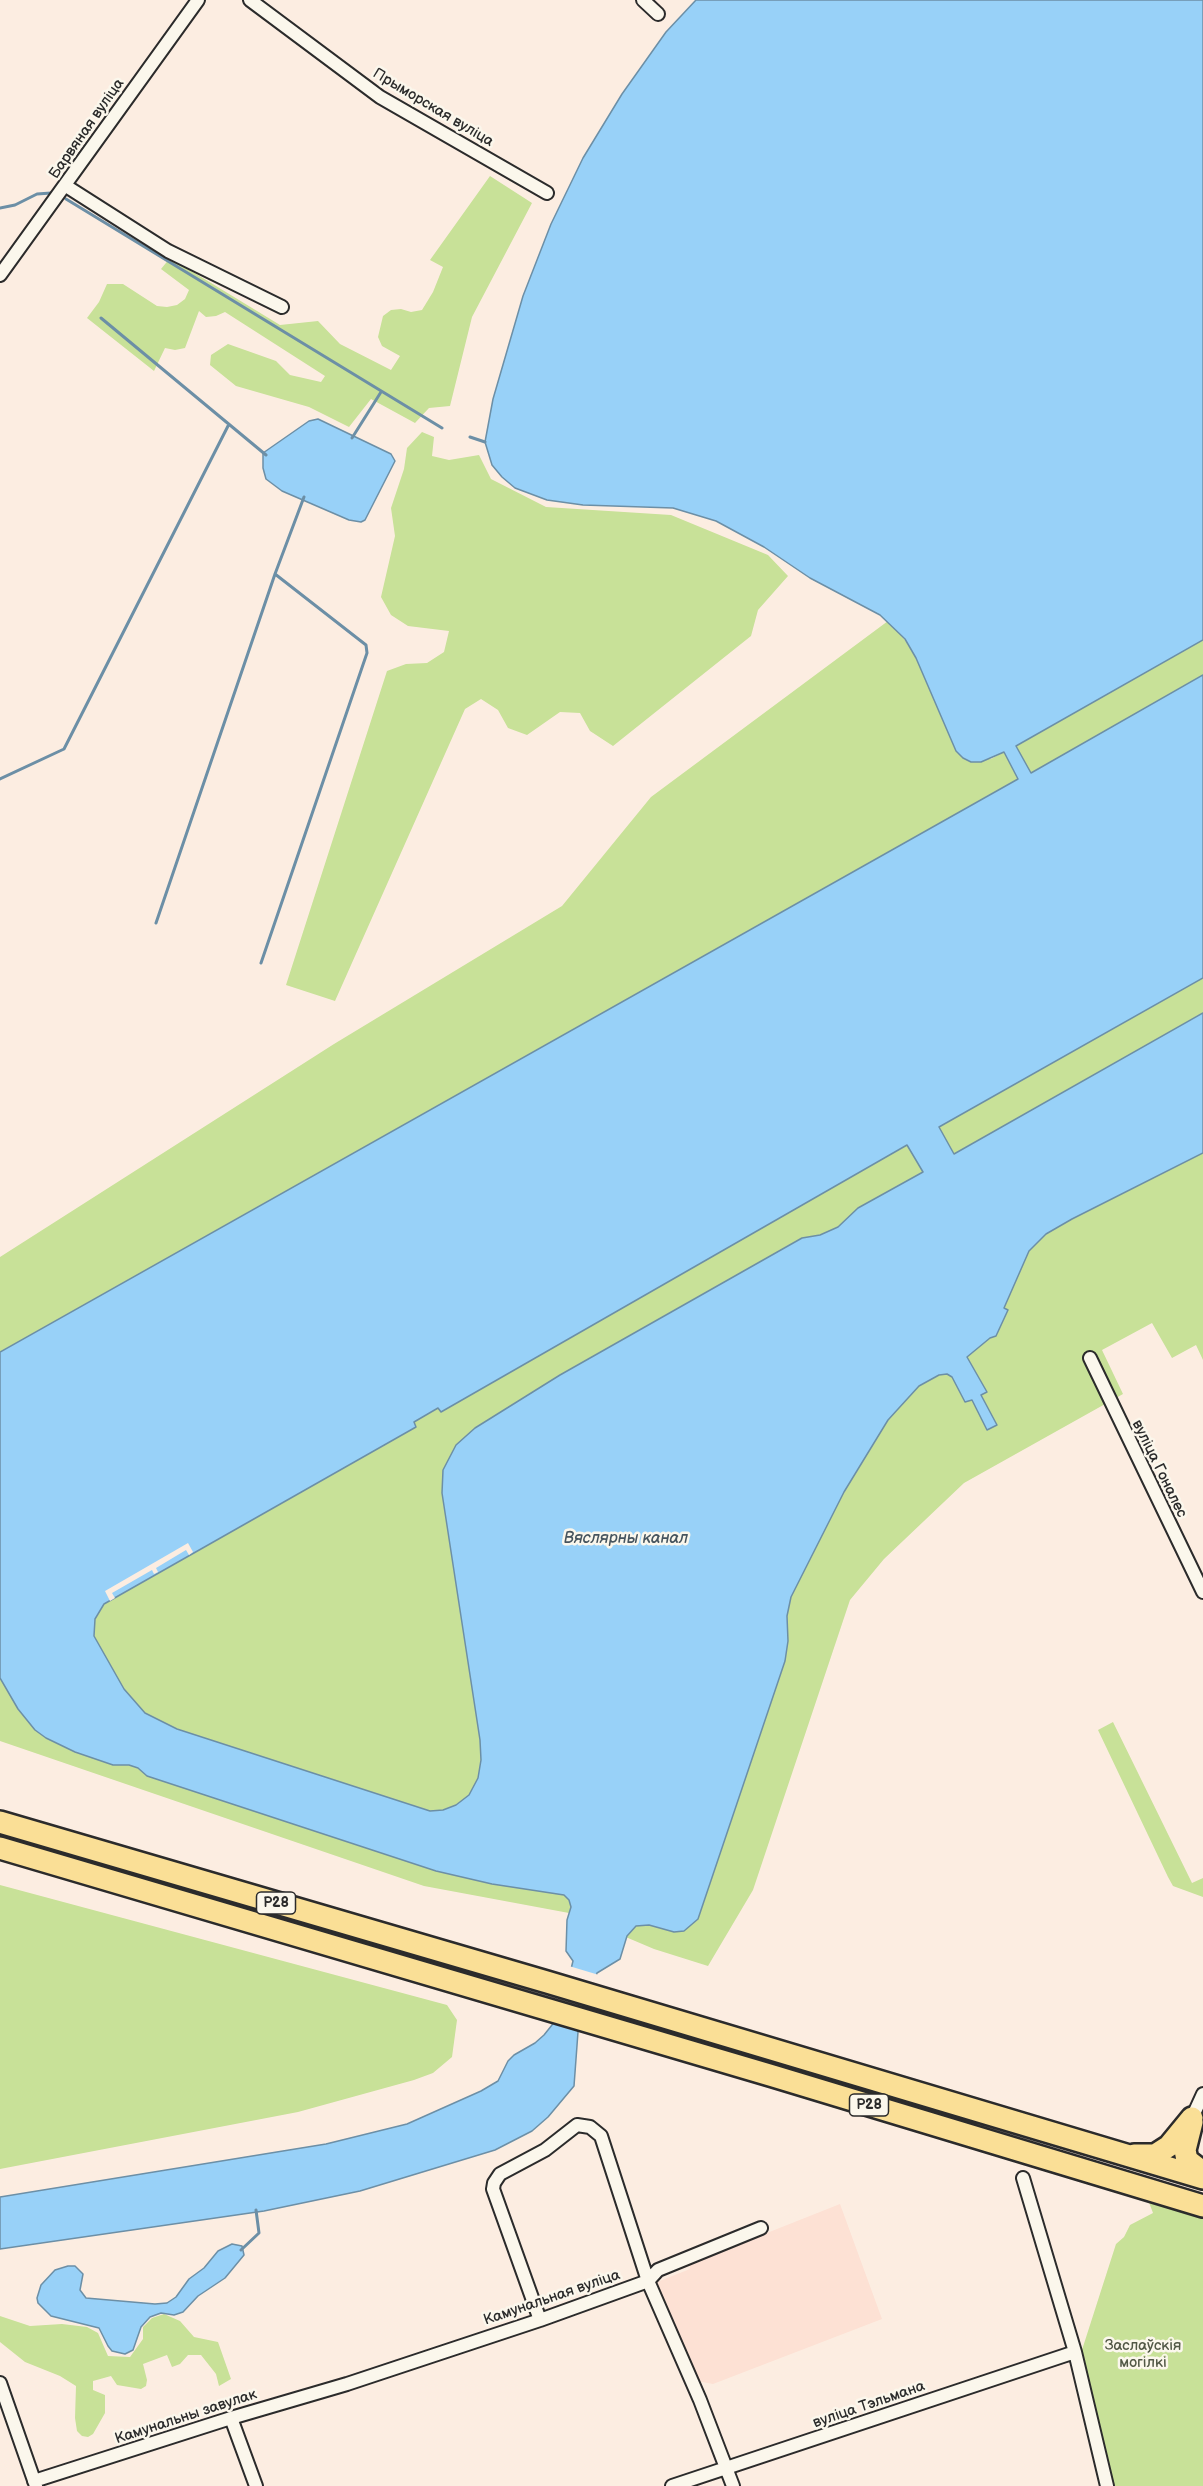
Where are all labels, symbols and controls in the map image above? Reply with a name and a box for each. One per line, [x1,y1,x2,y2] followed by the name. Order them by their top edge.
[369,65,497,151] street label: Прыморская вуліца
[46,75,128,183] street label: Барвяная вуліца
[1128,1417,1190,1521] street label: вуліца Гоналес
[564,1529,688,1549] water label: Вяслярны канал
[256,1892,296,1914] road number: Р28
[850,2094,888,2116] road number: Р28
[481,2266,623,2330] street label: Камунальная вуліца
[1105,2337,1181,2372] park label: Заслаўскія могілкі
[811,2377,927,2433] street label: вуліца Тэльмана
[113,2386,259,2448] street label: Камунальны завулак

